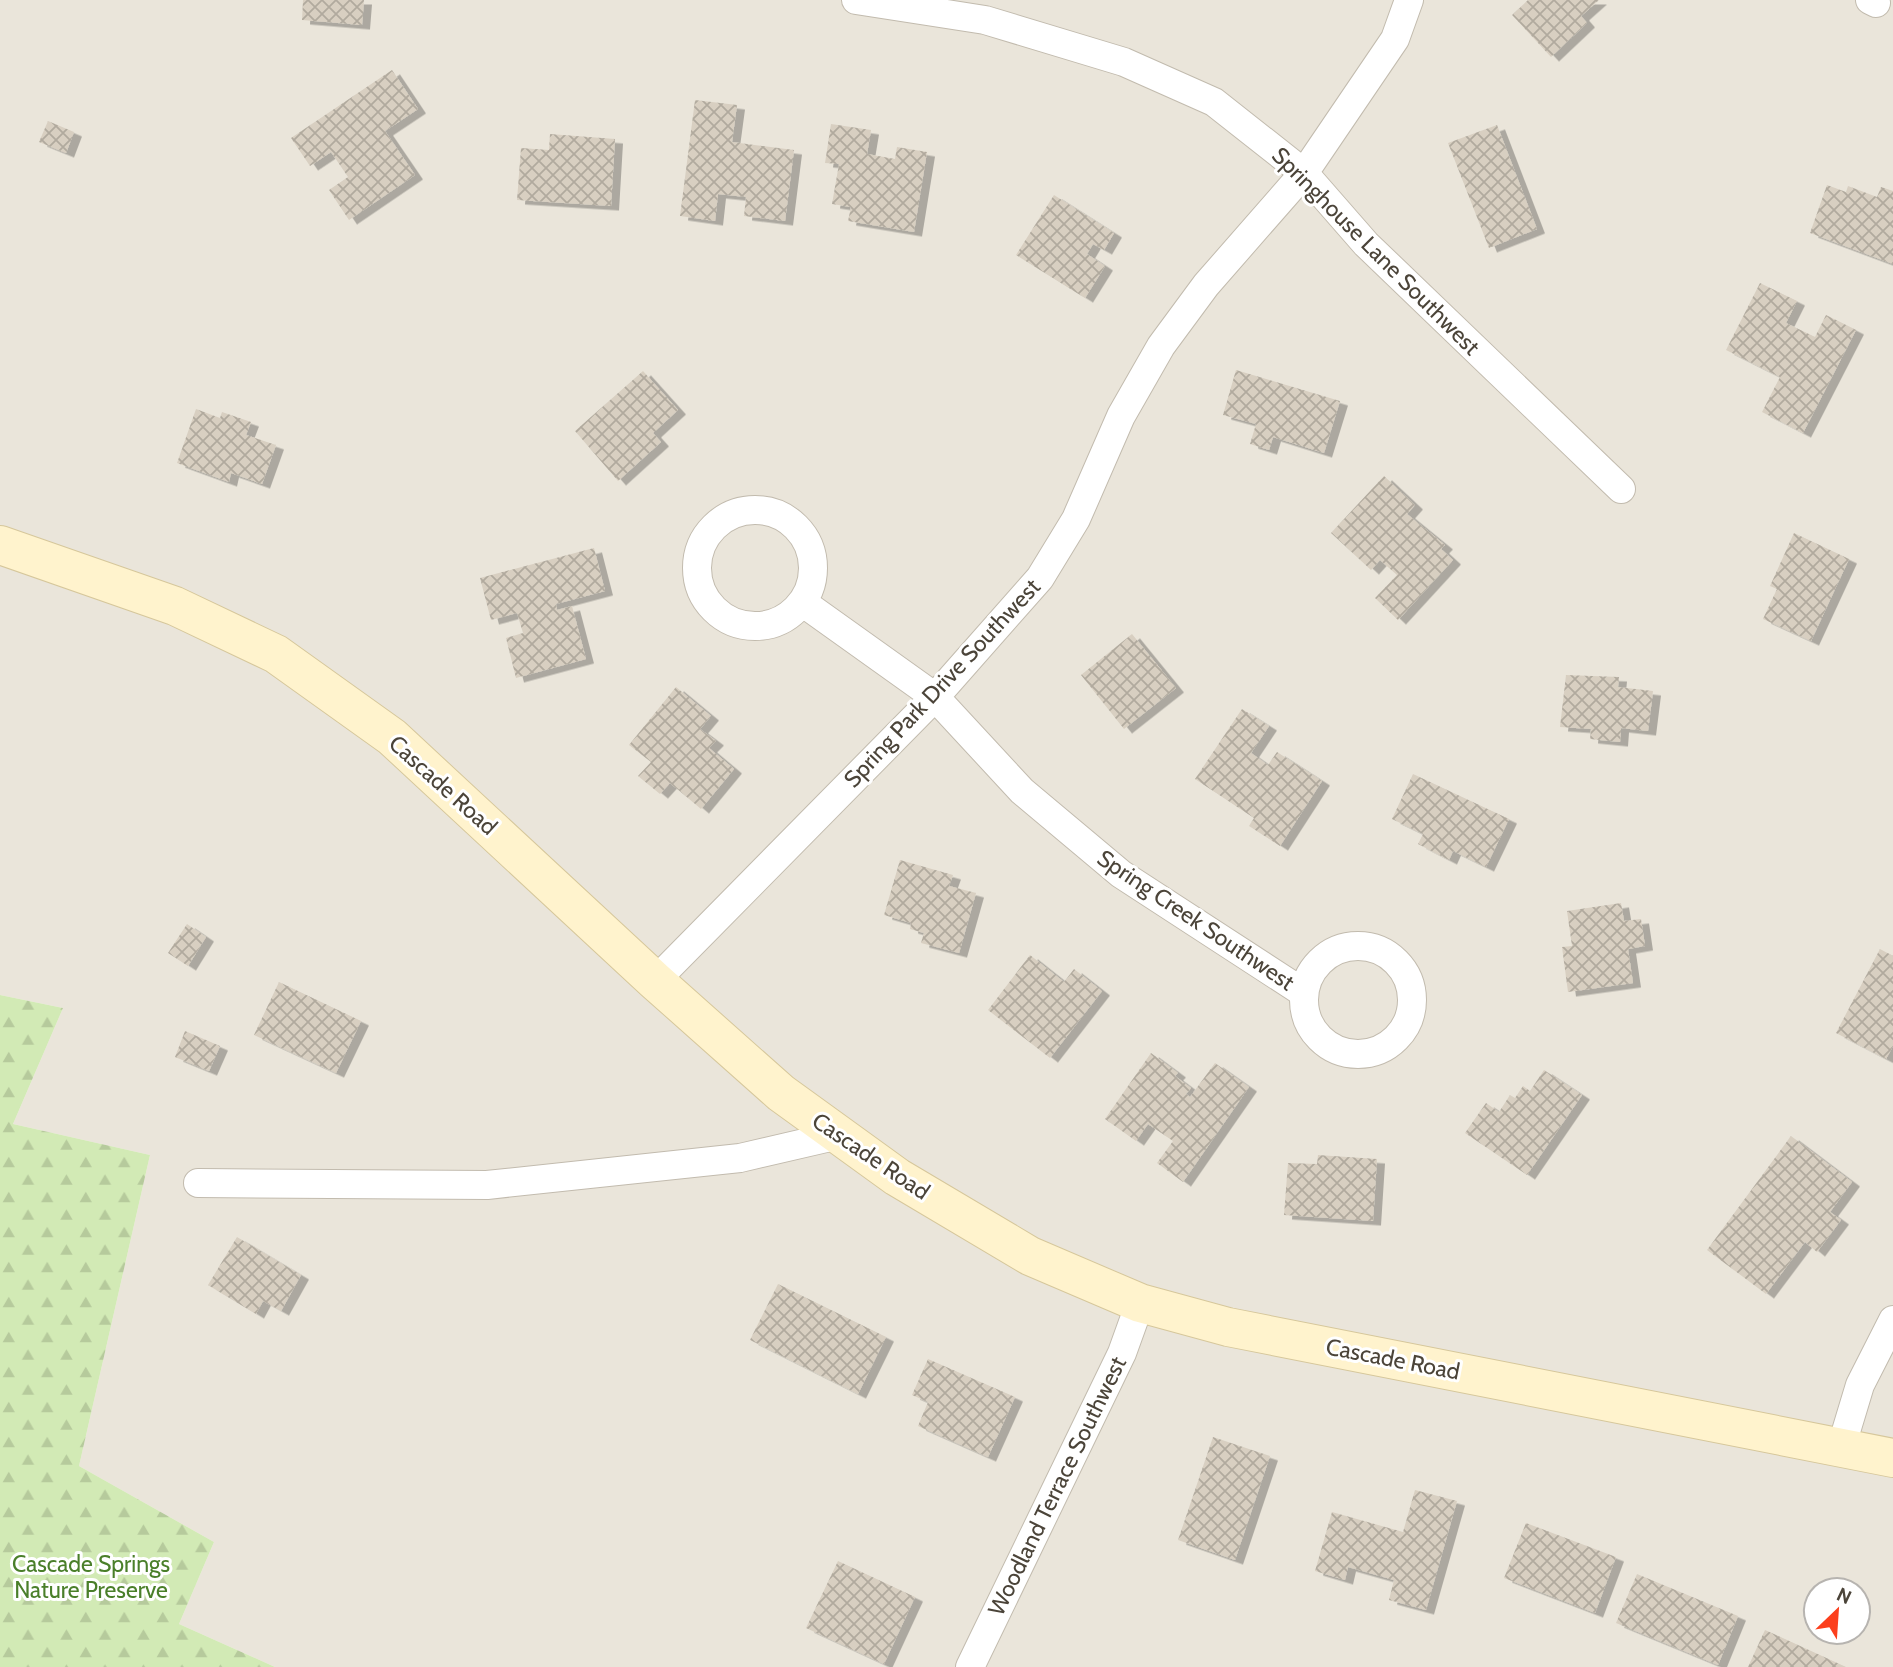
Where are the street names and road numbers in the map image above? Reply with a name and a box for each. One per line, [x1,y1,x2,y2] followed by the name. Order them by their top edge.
[1266,141,1486,361] street label: Springhouse Lane Southwest
[838,573,1046,793] street label: Spring Park Drive Southwest
[383,729,503,841] street label: Cascade Road
[1092,844,1300,996] street label: Spring Creek Southwest
[807,1106,935,1206] street label: Cascade Road
[1324,1332,1462,1386] street label: Cascade Road
[982,1352,1132,1620] street label: Woodland Terrace Southwest

